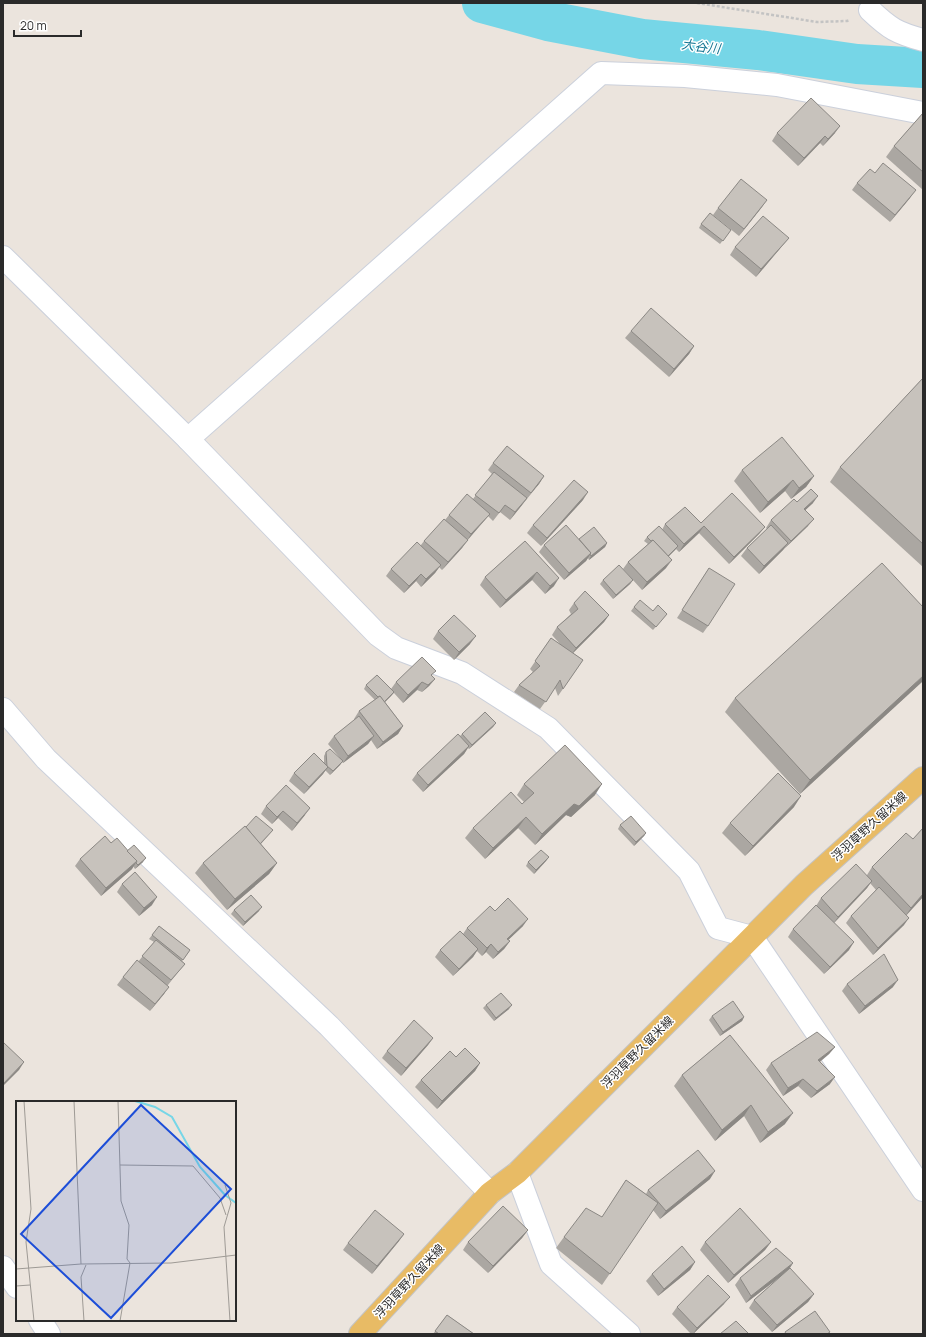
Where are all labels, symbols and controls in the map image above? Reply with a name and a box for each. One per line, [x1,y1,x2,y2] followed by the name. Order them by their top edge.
[14,12,81,38] scale bar
[20,17,47,34] text: 20 m
[681,35,723,58] water label: 大谷川
[828,788,910,864] street label: 浮羽草野久留米線
[597,1012,677,1092] street label: 浮羽草野久留米線
[16,1101,236,1321] inset map
[370,1240,448,1322] street label: 浮羽草野久留米線

